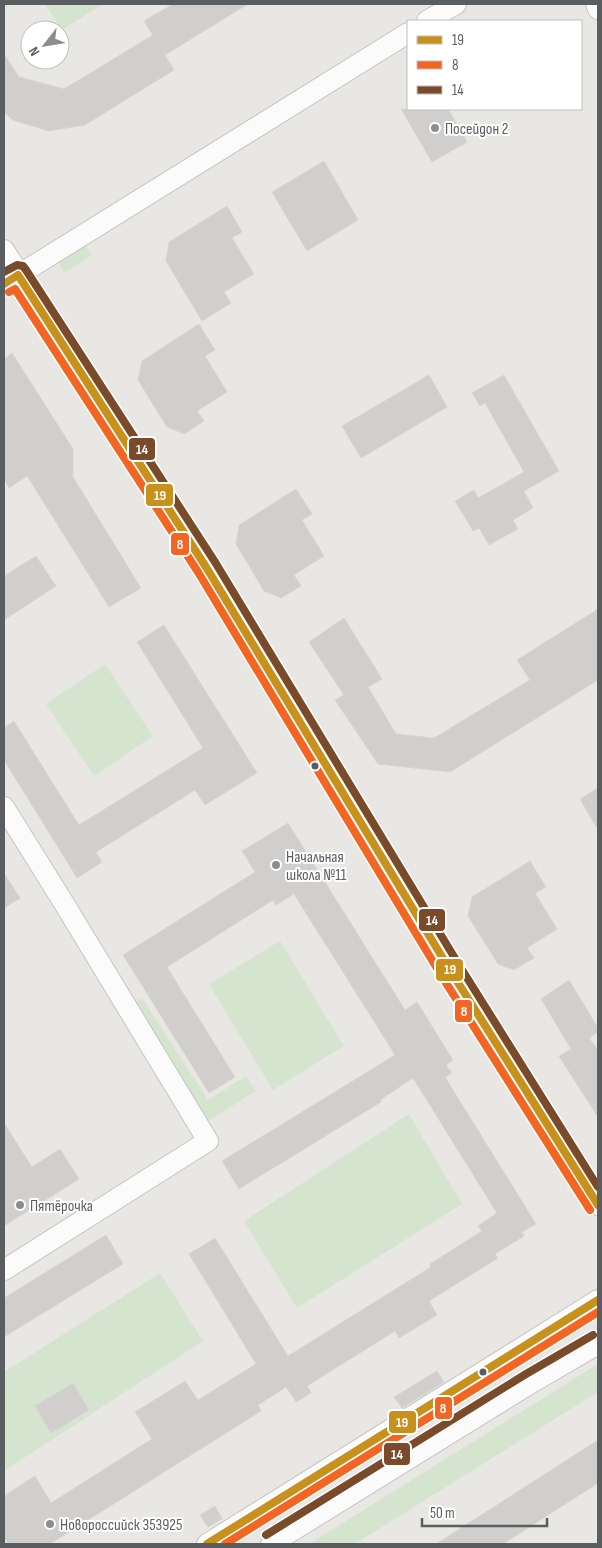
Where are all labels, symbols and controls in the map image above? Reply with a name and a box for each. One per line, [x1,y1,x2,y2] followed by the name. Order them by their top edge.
[20,20,70,70] north arrow
[407,20,582,110] legend
[452,31,464,50] text: 19
[25,44,43,59] text: N
[452,56,459,75] text: 8
[452,81,464,100] text: 14
[445,120,508,139] place label: Посейдон 2
[429,122,441,134] marker: Посейдон 2
[128,437,156,461] line badge: 14
[136,441,149,458] text: 14
[145,483,174,507] line badge: 19
[154,487,166,504] text: 19
[170,532,190,556] line badge: 8
[177,536,184,553] text: 8
[310,761,320,771] unlabelled marker
[286,848,347,885] place label: Начальная школа №11
[270,859,282,871] marker: Начальная школа №11
[418,908,446,932] line badge: 14
[426,912,439,929] text: 14
[435,958,464,982] line badge: 19
[444,961,456,978] text: 19
[454,999,473,1023] line badge: 8
[461,1003,468,1020] text: 8
[30,1197,93,1216] place label: Пятёрочка
[14,1199,26,1211] marker: Пятёрочка
[478,1367,488,1377] unlabelled marker
[434,1396,453,1420] line badge: 8
[440,1400,447,1417] text: 8
[388,1410,417,1434] line badge: 19
[396,1414,408,1431] text: 19
[383,1442,411,1466] line badge: 14
[391,1446,404,1463] text: 14
[422,1496,547,1528] scale bar
[430,1504,455,1523] text: 50 m
[60,1516,182,1535] place label: Новороссийск 353925
[44,1518,56,1530] marker: Новороссийск 353925

